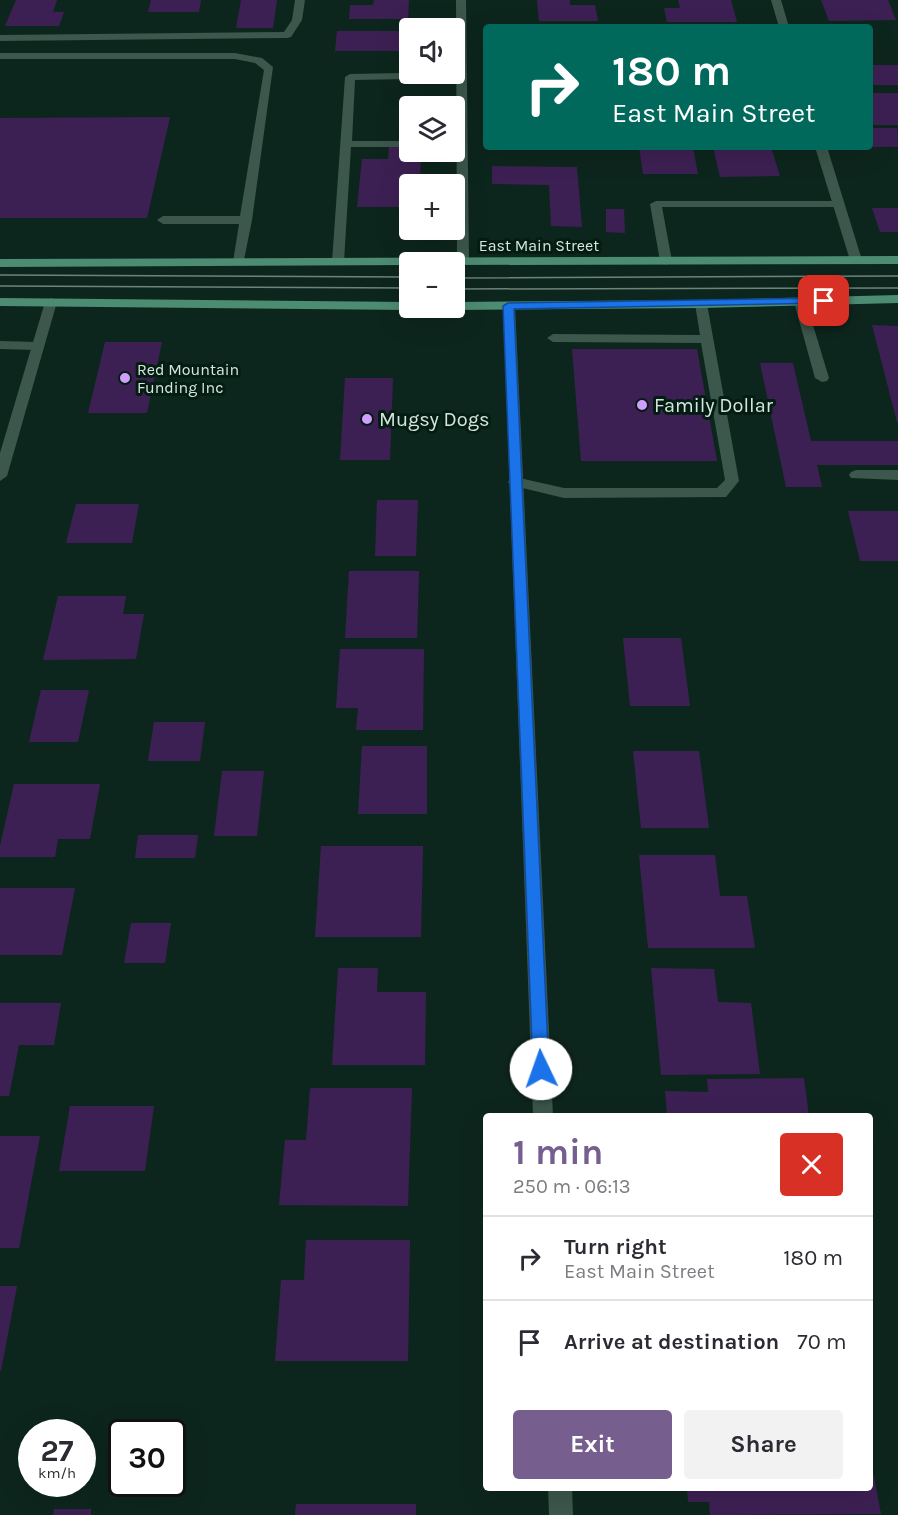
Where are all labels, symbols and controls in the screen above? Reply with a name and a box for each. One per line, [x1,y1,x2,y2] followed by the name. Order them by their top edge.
[399,18,465,318] map controls
[399,18,465,84] button: sound
[612,46,731,96] text: 180 m
[513,48,591,126] icon: right
[399,96,465,162] button: layers
[612,97,815,129] text: East Main Street
[399,174,465,240] button: +
[479,236,599,255] street label: East Main Street
[399,252,465,318] button: −
[798,275,849,326] pin
[807,284,840,317] icon: arrive
[137,360,239,397] place label: Red Mountain Funding Inc
[118,371,132,385] marker: Red Mountain Funding Inc
[654,394,774,417] place label: Family Dollar
[635,398,649,412] marker: Family Dollar
[379,408,489,431] place label: Mugsy Dogs
[360,412,374,426] marker: Mugsy Dogs
[509,1037,573,1101] position arrow
[513,1131,603,1173] text: 1 min
[780,1133,843,1196] button: close
[513,1175,631,1198] text: 250 m · 06:13
[564,1234,667,1260] text: Turn right
[513,1242,546,1275] icon: right
[783,1245,843,1271] text: 180 m
[564,1260,715,1283] text: East Main Street
[513,1326,546,1359] icon: arrive
[564,1329,779,1355] text: Arrive at destination
[797,1329,847,1355] text: 70 m
[513,1410,672,1479] button: Exit
[684,1410,843,1479] button: Share
[108,1419,186,1497] speed limit sign: 30
[40,1433,74,1469] text: 27
[38,1464,76,1482] text: km/h

